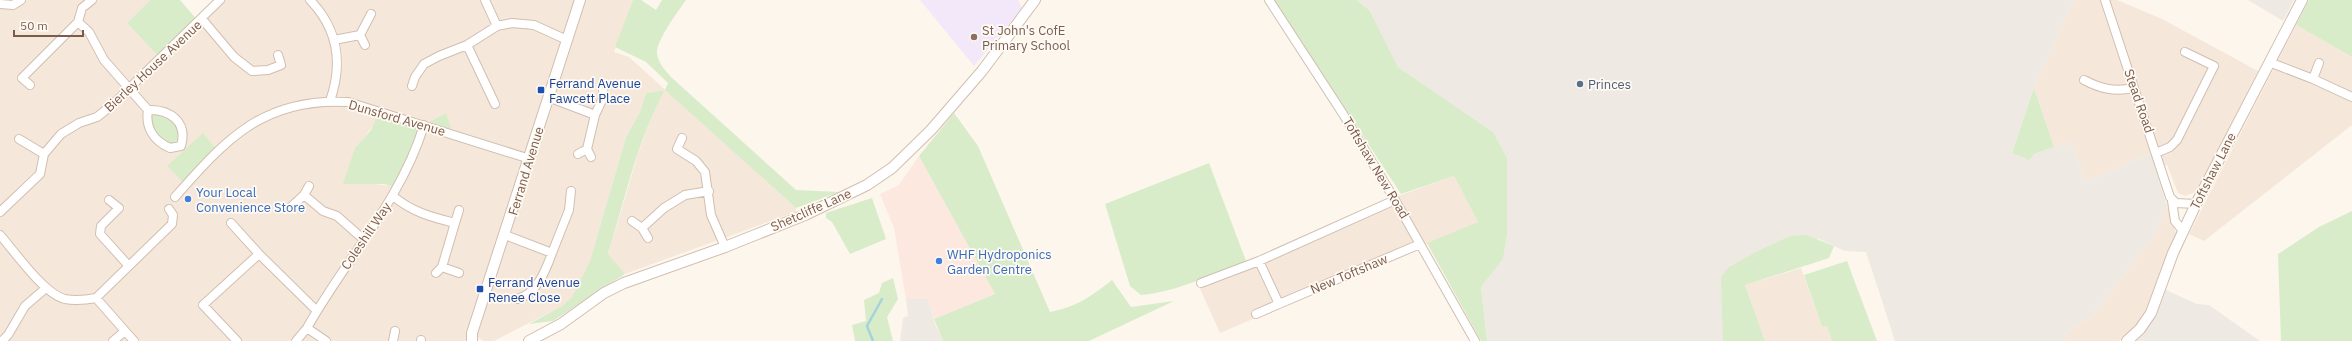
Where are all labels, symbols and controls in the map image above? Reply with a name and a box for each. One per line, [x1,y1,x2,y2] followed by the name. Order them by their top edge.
[14,12,83,38] scale bar
[101,16,205,116] street label: Bierley House Avenue
[20,18,48,33] text: 50 m
[982,22,1071,54] place label: St John's CofE Primary School
[969,32,979,42] marker: St John's CofE Primary School
[2120,67,2158,135] street label: Stead Road
[549,75,641,107] place label: Ferrand Avenue Fawcett Place
[1588,76,1631,93] place label: Princes
[1575,79,1585,89] marker: Princes
[536,85,546,95] marker: Ferrand Avenue Fawcett Place
[347,96,447,140] street label: Dunsford Avenue
[1339,114,1413,222] street label: Toftshaw New Road
[504,125,548,217] street label: Ferrand Avenue
[2186,130,2240,212] street label: Toftshaw Lane
[196,184,305,216] place label: Your Local Convenience Store
[768,185,854,235] street label: Shetcliffe Lane
[183,194,193,204] marker: Your Local Convenience Store
[337,199,395,273] street label: Coleshill Way
[947,246,1052,278] place label: WHF Hydroponics Garden Centre
[1308,250,1390,298] street label: New Toftshaw
[934,256,944,266] marker: WHF Hydroponics Garden Centre
[488,274,580,306] place label: Ferrand Avenue Renee Close
[475,284,485,294] marker: Ferrand Avenue Renee Close

